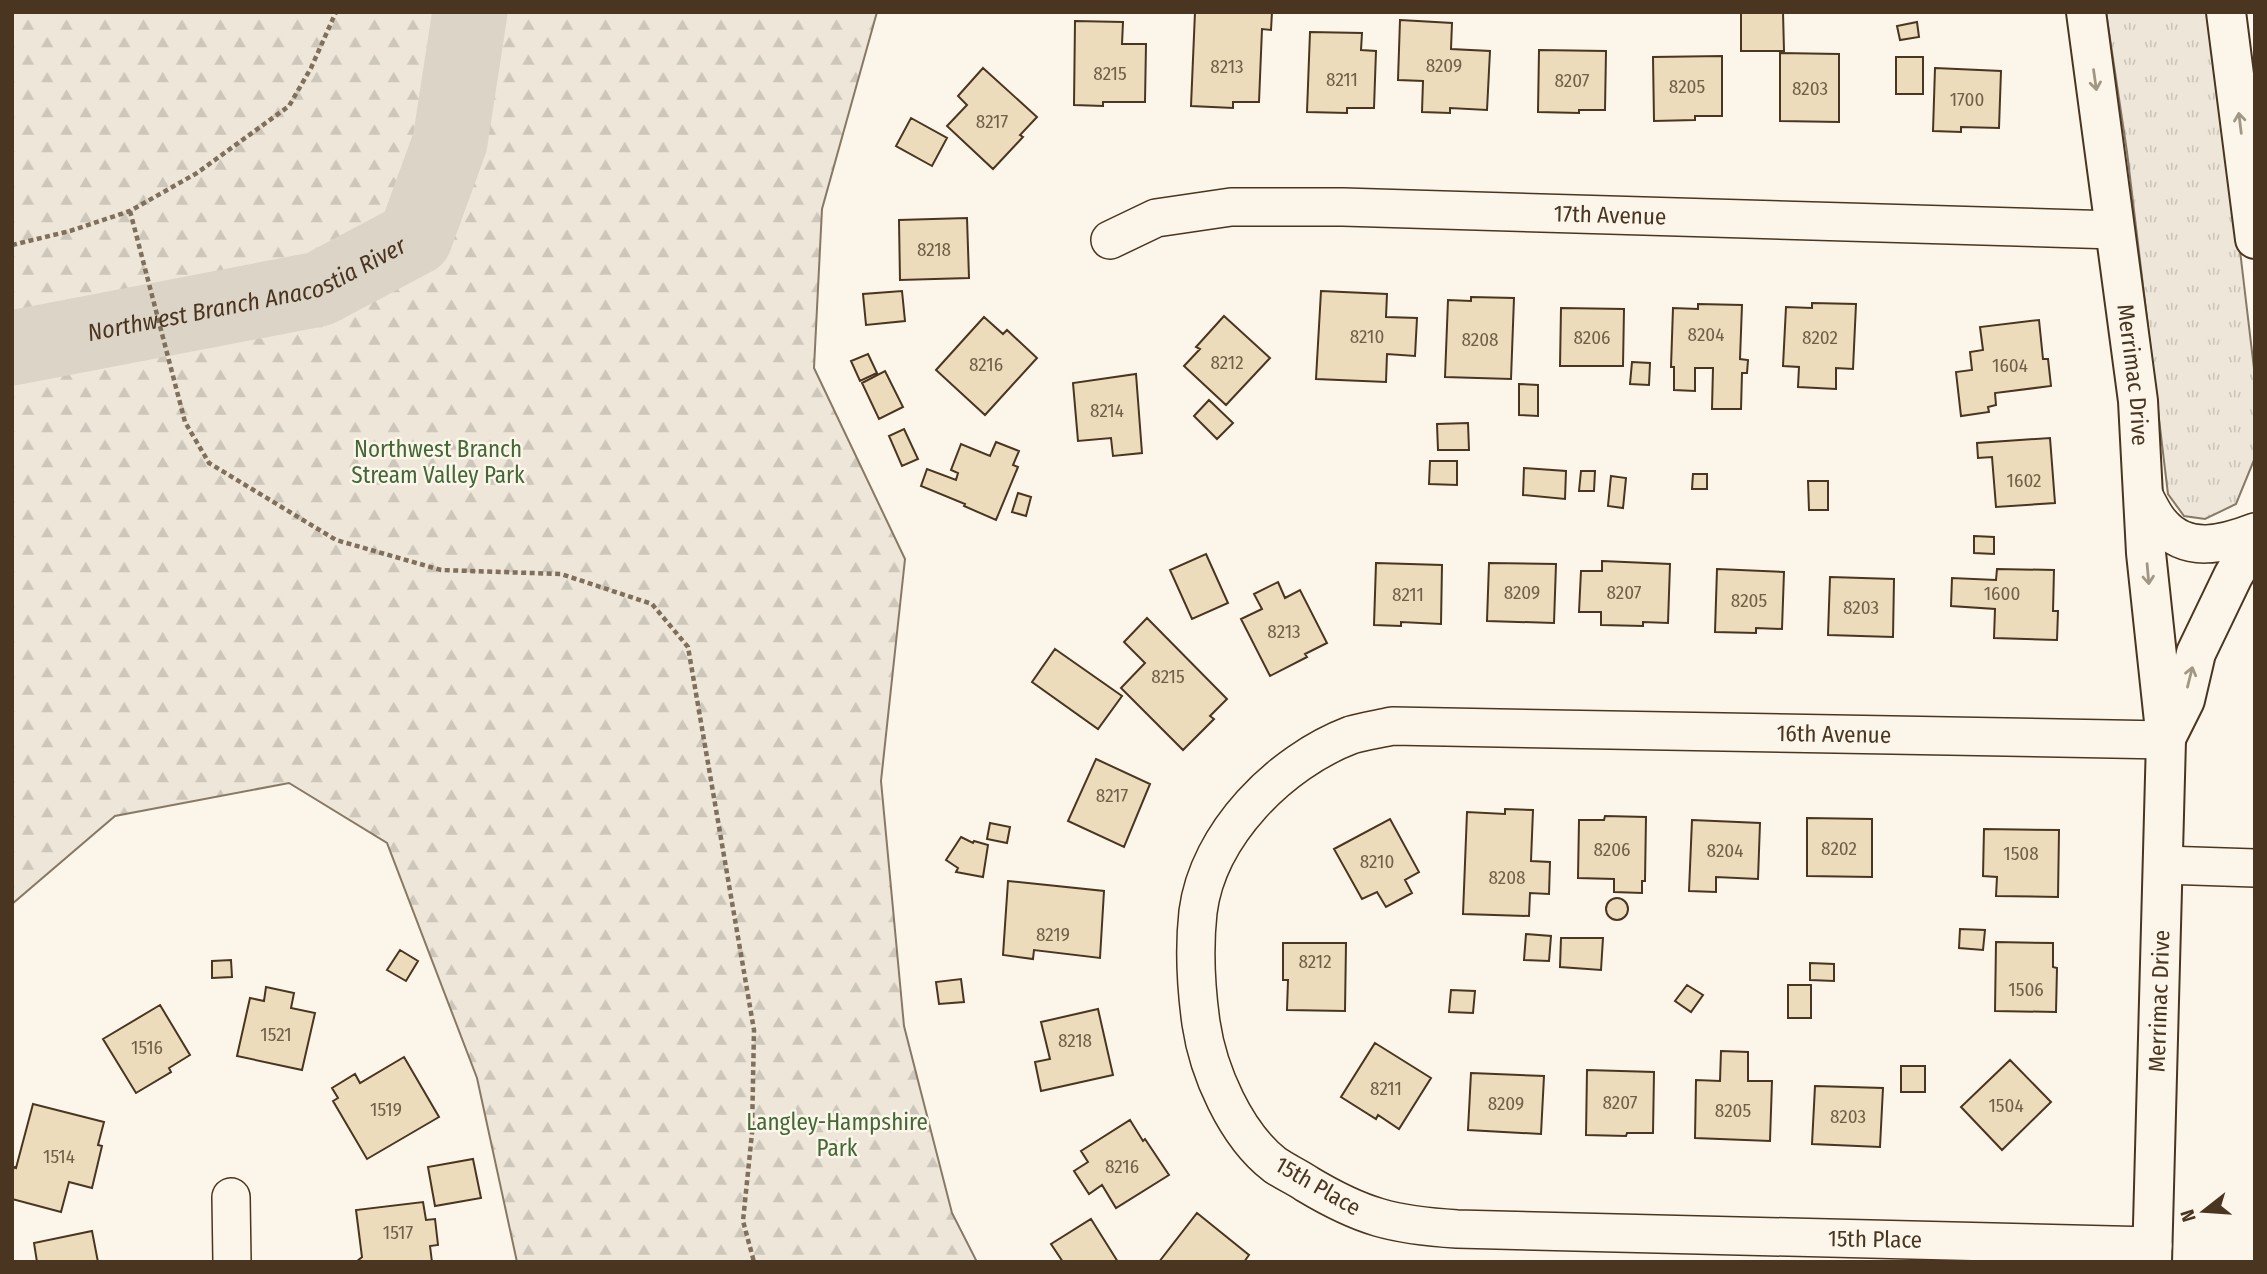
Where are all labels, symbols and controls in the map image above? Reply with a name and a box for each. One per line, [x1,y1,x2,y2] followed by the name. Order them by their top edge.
[1426,54,1462,77] house number: 8209
[1210,55,1244,78] house number: 8213
[1093,62,1127,85] house number: 8215
[1326,68,1358,91] house number: 8211
[2089,68,2102,91] one-way arrow
[1555,69,1590,92] house number: 8207
[1669,75,1705,98] house number: 8205
[1792,77,1828,100] house number: 8203
[1950,88,1984,111] house number: 1700
[976,110,1009,133] house number: 8217
[2233,112,2246,135] one-way arrow
[1553,199,1667,231] street label: 17th Avenue
[85,231,411,347] water label: Northwest Branch Anacostia River
[917,238,951,261] house number: 8218
[2111,302,2154,446] street label: Merrimac Drive
[1688,323,1724,346] house number: 8204
[1350,325,1384,348] house number: 8210
[1573,326,1611,349] house number: 8206
[1802,326,1838,349] house number: 8202
[1461,328,1499,351] house number: 8208
[1210,351,1244,374] house number: 8212
[969,353,1003,376] house number: 8216
[1992,354,2028,377] house number: 1604
[1090,399,1124,422] house number: 8214
[351,435,525,489] park label: Northwest Branch Stream Valley Park
[2007,469,2041,492] house number: 1602
[2142,562,2155,584] one-way arrow
[1504,581,1540,604] house number: 8209
[1607,581,1642,604] house number: 8207
[1984,582,2020,605] house number: 1600
[1392,583,1424,606] house number: 8211
[1731,589,1767,612] house number: 8205
[1843,596,1879,619] house number: 8203
[1267,620,1301,643] house number: 8213
[1151,665,1185,688] house number: 8215
[2184,666,2198,689] one-way arrow
[1776,719,1891,749] street label: 16th Avenue
[1096,784,1129,807] house number: 8217
[1821,837,1857,860] house number: 8202
[1593,838,1631,861] house number: 8206
[1707,839,1743,862] house number: 8204
[2003,842,2039,865] house number: 1508
[1360,850,1394,873] house number: 8210
[1488,866,1526,889] house number: 8208
[1036,923,1070,946] house number: 8219
[2143,929,2175,1073] street label: Merrimac Drive
[1298,950,1332,973] house number: 8212
[2008,978,2044,1001] house number: 1506
[260,1023,292,1046] house number: 1521
[1058,1029,1092,1052] house number: 8218
[131,1036,163,1059] house number: 1516
[1370,1077,1402,1100] house number: 8211
[1603,1091,1638,1114] house number: 8207
[1488,1092,1524,1115] house number: 8209
[1988,1094,2024,1117] house number: 1504
[370,1098,402,1121] house number: 1519
[1715,1099,1751,1122] house number: 8205
[1830,1105,1866,1128] house number: 8203
[746,1108,928,1162] park label: Langley-Hampshire Park
[43,1145,75,1168] house number: 1514
[1270,1150,1366,1222] street label: 15th Place
[1105,1155,1139,1178] house number: 8216
[2169,1176,2239,1246] north arrow
[2176,1207,2201,1225] text: N
[383,1221,413,1244] house number: 1517
[1828,1224,1922,1254] street label: 15th Place

